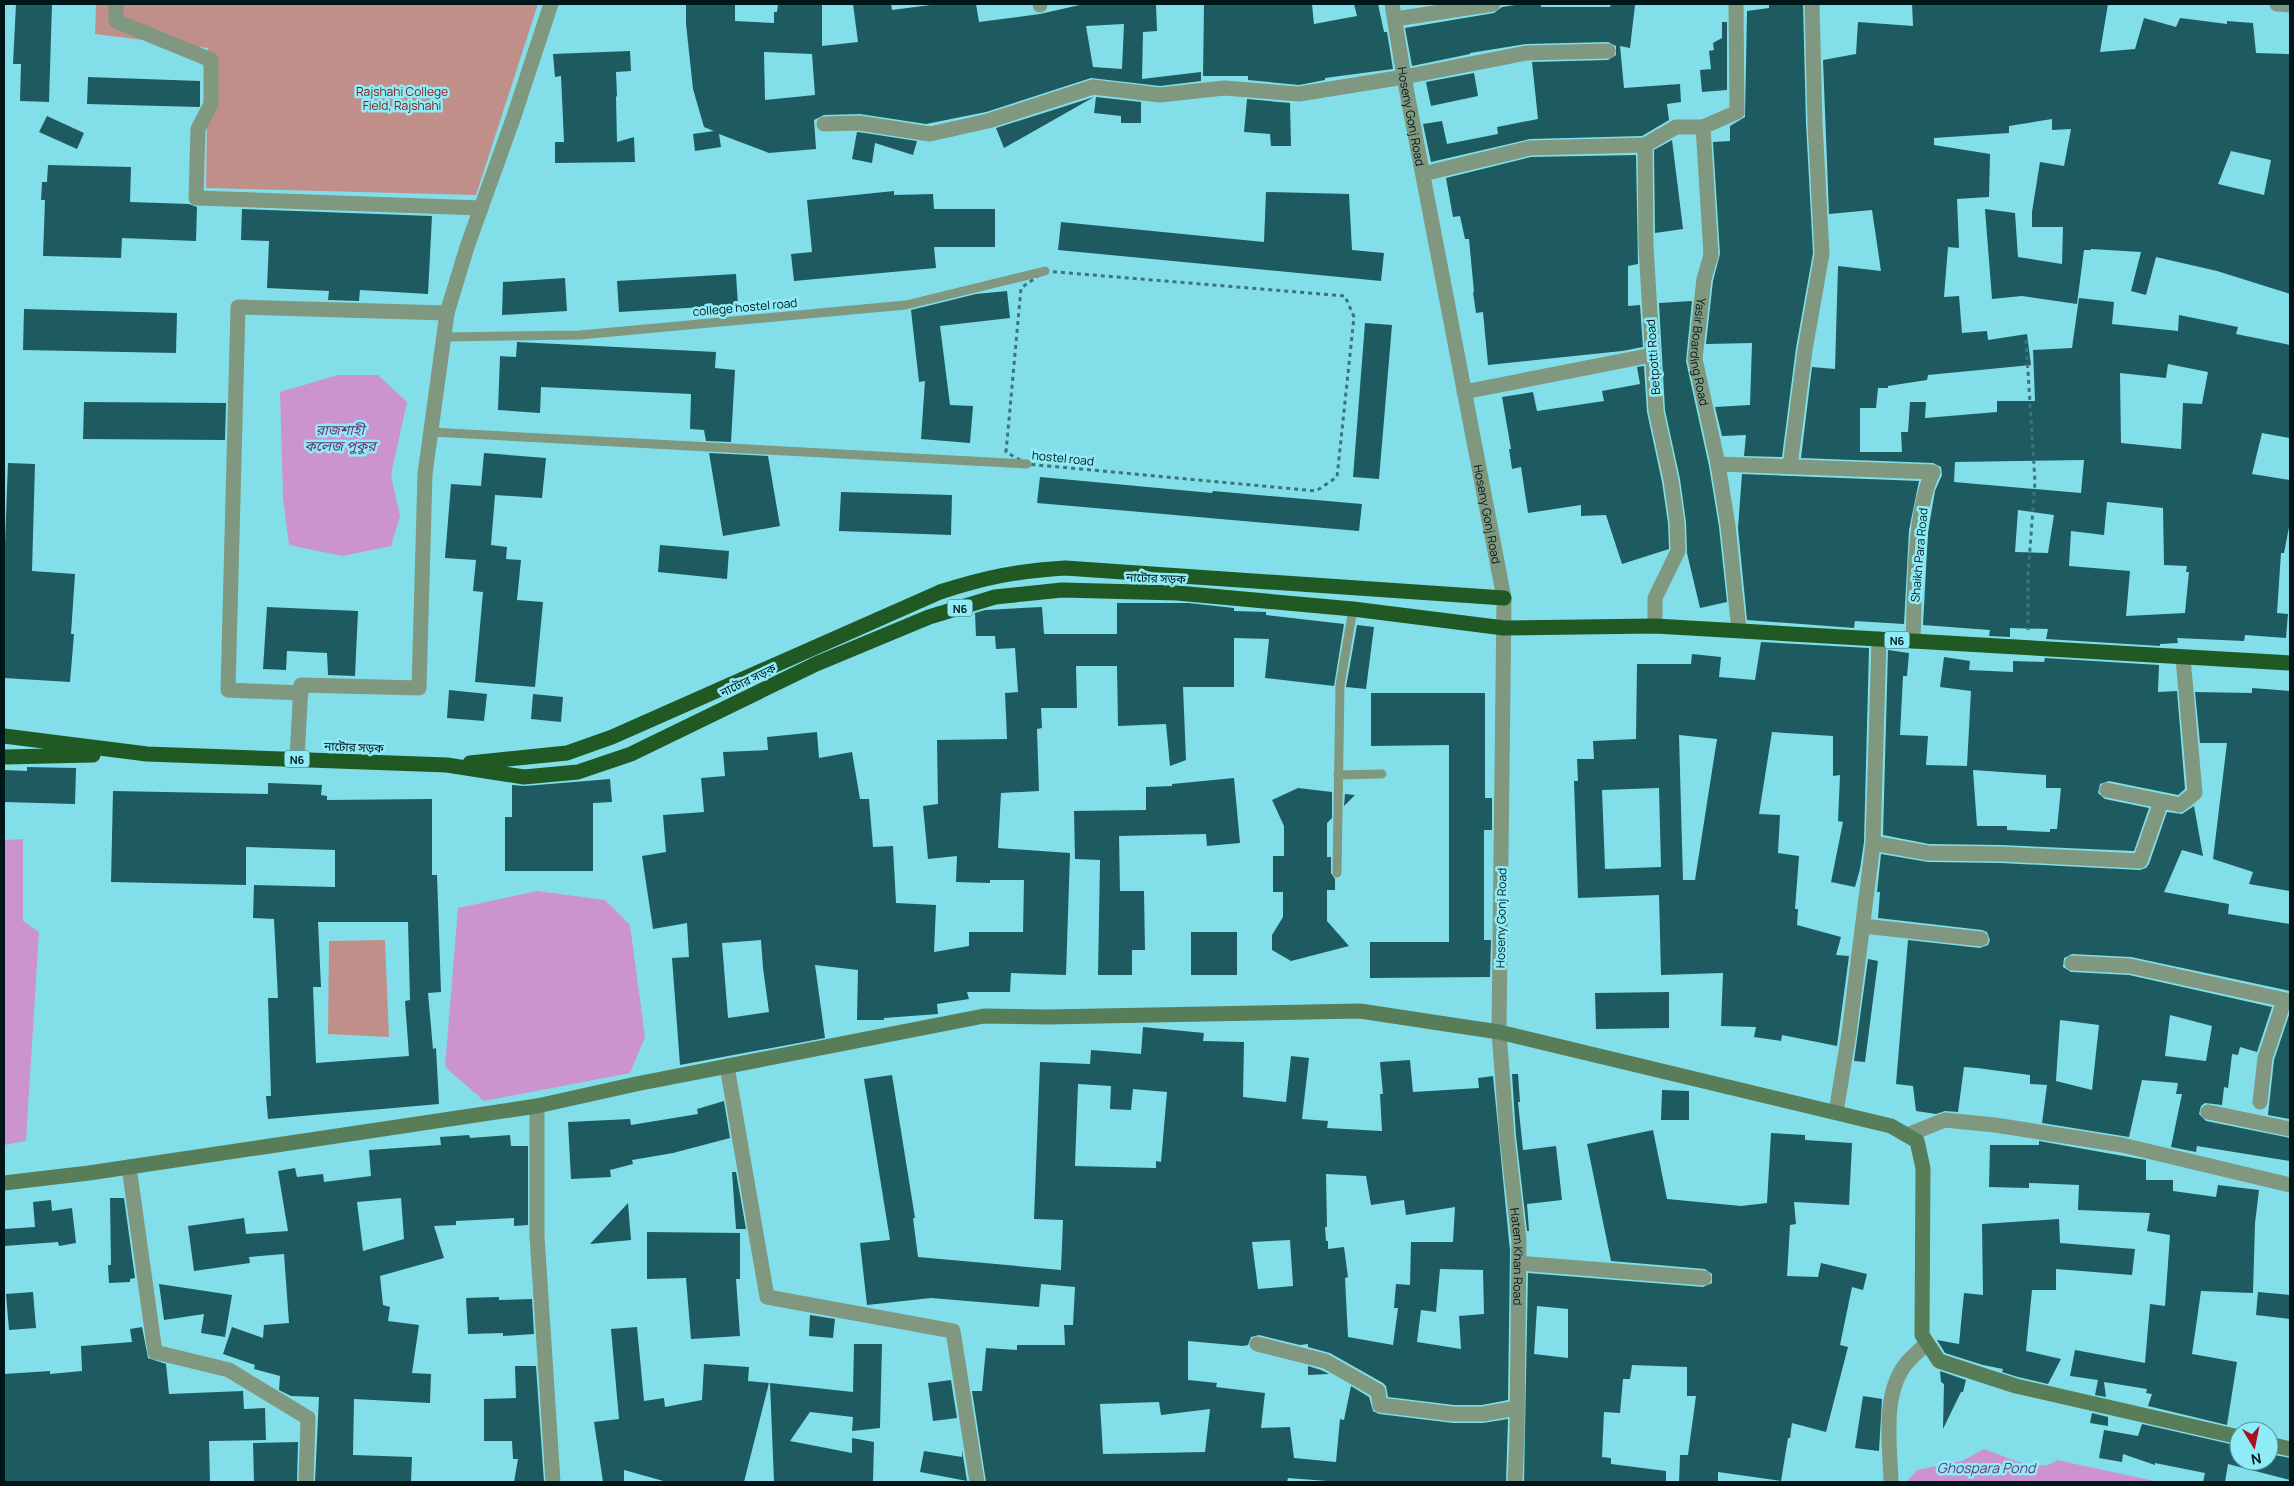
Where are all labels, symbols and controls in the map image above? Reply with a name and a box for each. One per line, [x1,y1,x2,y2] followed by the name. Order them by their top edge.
[1394,65,1429,167] street label: Hoseny Gonj Road
[356,83,448,114] park label: Rajshahi College Field, Rajshahi
[692,294,798,320] street label: college hostel road
[1687,297,1713,407] street label: Yasir Boarding Road
[1642,319,1664,395] street label: Betpotti Road
[304,420,378,455] water label: রাজশাহী কলেজ পুকুর
[1031,446,1095,470] street label: hostel road
[1470,463,1506,565] street label: Hoseny Gonj Road
[1906,507,1932,603] street label: Shaikh Para Road
[1125,568,1186,588] street label: নাটোর সড়ক
[948,600,972,616] road number: N6
[1884,632,1910,648] road number: N6
[717,659,779,701] street label: নাটোর সড়ক
[323,737,384,757] street label: নাটোর সড়ক
[284,751,310,768] road number: N6
[1492,868,1510,968] street label: Hoseny Gonj Road
[1507,1207,1528,1306] street label: Hatem Khan Road
[2229,1421,2279,1471] north arrow
[2250,1449,2263,1470] text: N
[1937,1458,2037,1477] water label: Ghospara Pond

